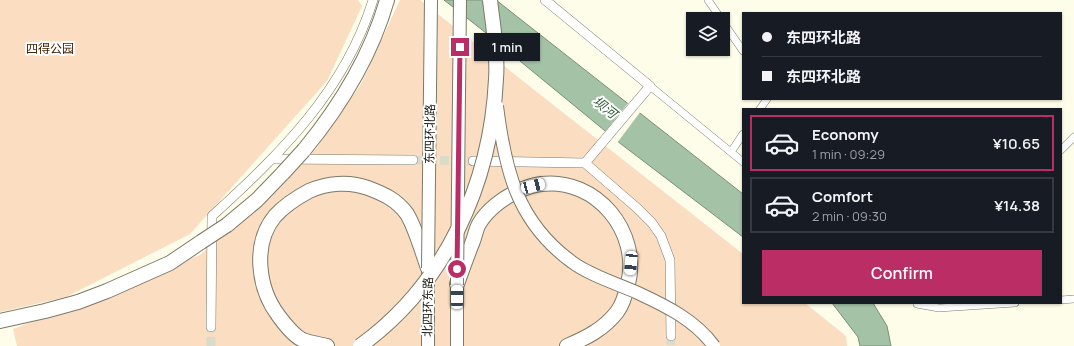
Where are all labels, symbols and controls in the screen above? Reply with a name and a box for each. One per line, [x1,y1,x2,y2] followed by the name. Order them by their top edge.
[686,12,730,56] map controls
[686,12,730,56] button: layers
[786,27,861,48] text: 东四环北路
[474,33,540,61] callout: 1 min
[451,38,469,56] route end
[492,38,523,56] text: 1 min
[26,40,74,57] park label: 四得公园
[786,66,861,87] text: 东四环北路
[589,92,623,124] water label: 坝河
[420,104,439,164] street label: 东四环北路
[812,124,879,145] text: Economy
[764,125,800,161] icon: car
[993,133,1040,154] text: ¥10.65
[812,145,885,163] text: 1 min · 09:29
[520,177,546,195] car
[812,186,873,207] text: Comfort
[764,187,800,223] icon: car
[994,195,1040,216] text: ¥14.38
[812,207,887,225] text: 2 min · 09:30
[624,250,638,276] car
[762,250,1042,296] button: Confirm
[448,260,466,278] route start
[418,277,437,337] street label: 北四环东路
[451,285,463,309] car

